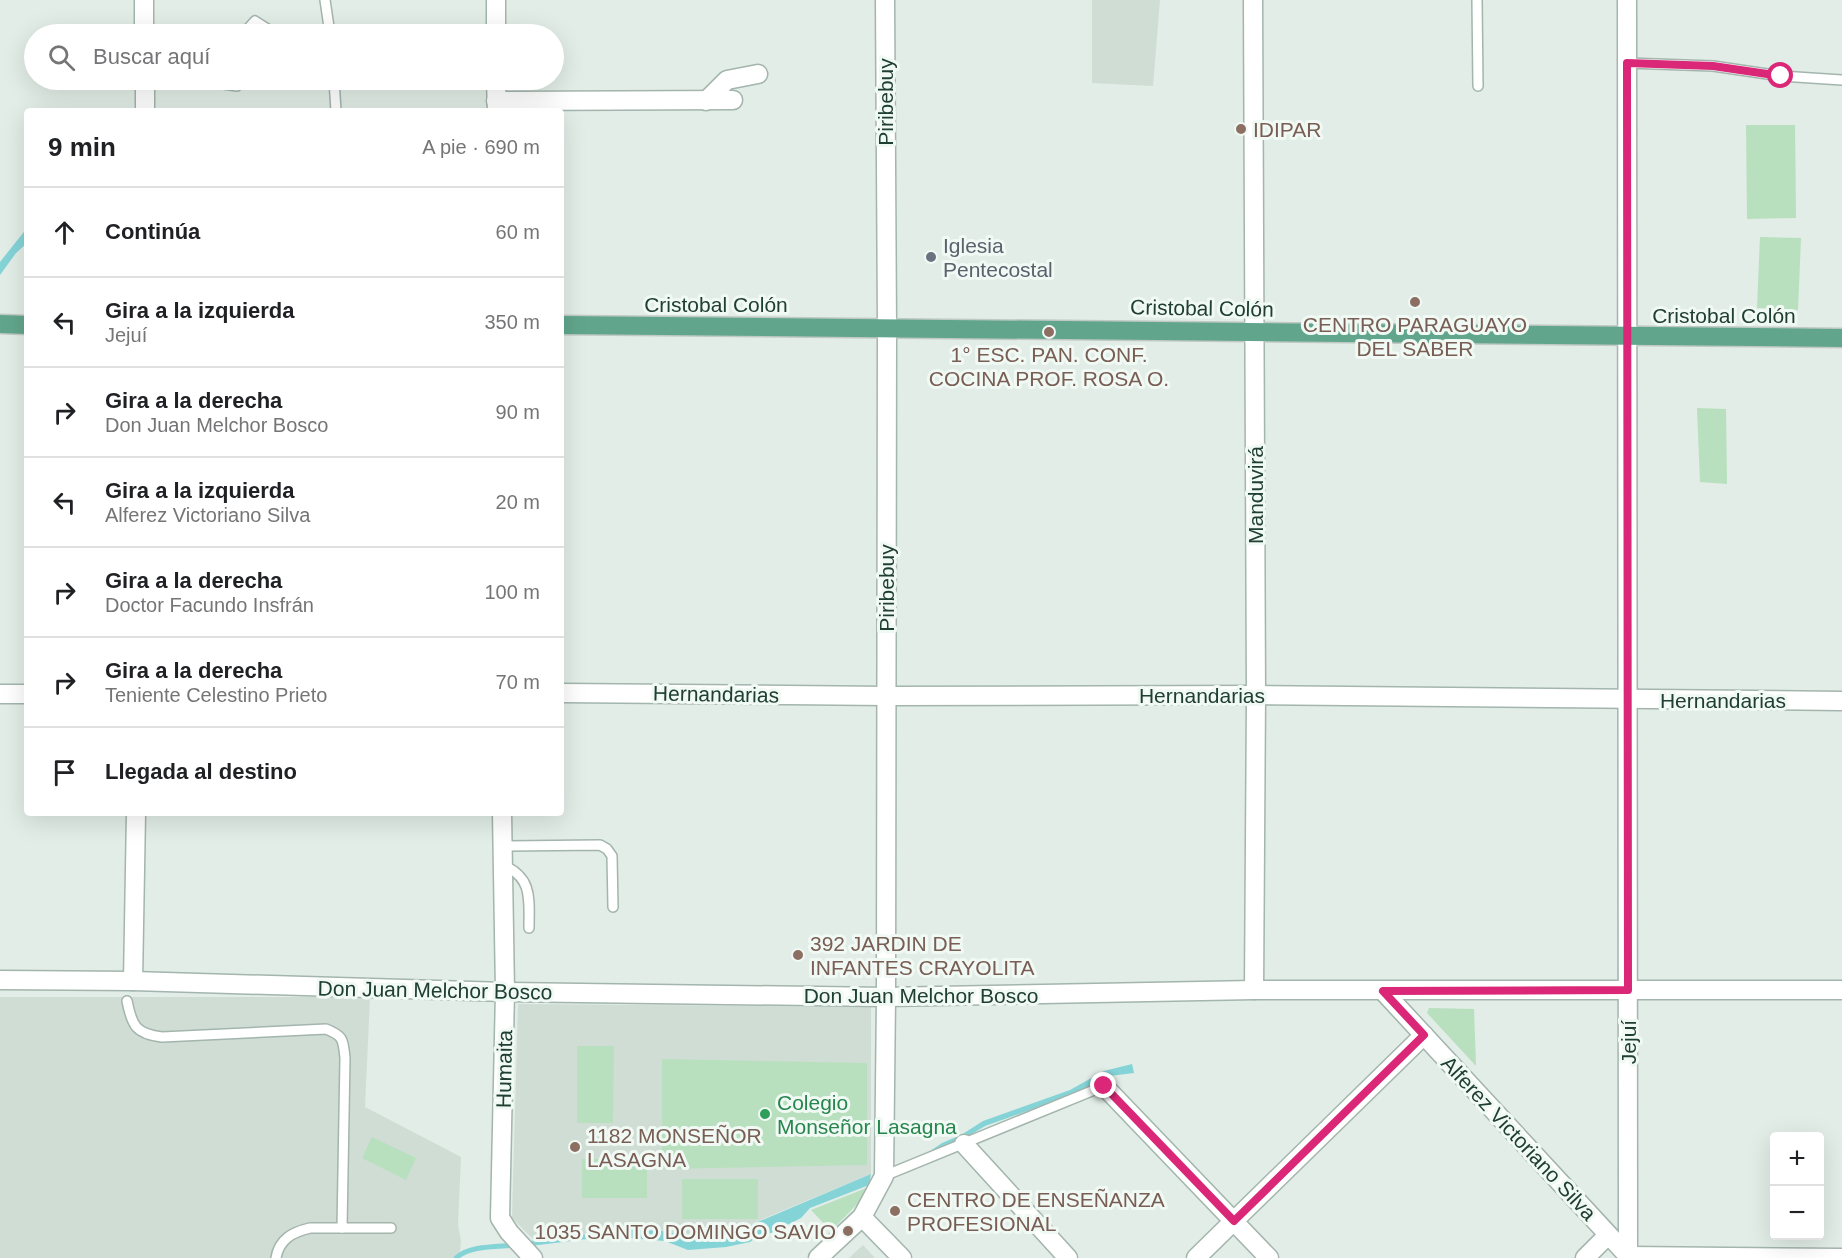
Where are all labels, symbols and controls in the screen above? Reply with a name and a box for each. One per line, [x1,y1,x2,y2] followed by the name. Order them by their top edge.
[24,24,564,90] search box
[45,41,78,74] icon: search
[93,44,210,69] text: Buscar aquí
[874,58,897,146] street label: Piribebuy
[1767,62,1793,88] route start
[1253,118,1321,141] place label: IDIPAR
[1234,122,1248,136] marker: IDIPAR
[48,132,116,162] text: 9 min
[422,136,540,158] text: A pie · 690 m
[48,216,81,249] icon: ahead
[105,219,200,244] text: Continúa
[496,221,540,243] text: 60 m
[943,234,1053,281] place label: Iglesia Pentecostal
[924,250,938,264] marker: Iglesia Pentecostal
[644,293,788,316] street label: Cristobal Colón
[1130,295,1274,321] street label: Cristobal Colón
[1408,295,1422,309] marker: CENTRO PARAGUAYO DEL SABER
[105,298,295,323] text: Gira a la izquierda
[1652,304,1796,327] street label: Cristobal Colón
[48,306,81,339] icon: left
[484,311,540,333] text: 350 m
[1303,313,1527,360] place label: CENTRO PARAGUAYO DEL SABER
[105,324,147,346] text: Jejuí
[1042,325,1056,339] marker: 1° ESC. PAN. CONF. COCINA PROF. ROSA O.
[929,343,1169,390] place label: 1° ESC. PAN. CONF. COCINA PROF. ROSA O.
[105,388,282,413] text: Gira a la derecha
[48,396,81,429] icon: right
[496,401,540,423] text: 90 m
[105,414,328,436] text: Don Juan Melchor Bosco
[1244,446,1267,544] street label: Manduvirá
[105,478,295,503] text: Gira a la izquierda
[48,486,81,519] icon: left
[496,491,540,513] text: 20 m
[105,504,310,526] text: Alferez Victoriano Silva
[875,544,898,632] street label: Piribebuy
[105,568,282,593] text: Gira a la derecha
[48,576,81,609] icon: right
[484,581,540,603] text: 100 m
[105,594,314,616] text: Doctor Facundo Insfrán
[105,658,282,683] text: Gira a la derecha
[48,666,81,699] icon: right
[496,671,540,693] text: 70 m
[653,681,779,707] street label: Hernandarias
[105,684,327,706] text: Teniente Celestino Prieto
[1139,684,1265,707] street label: Hernandarias
[1660,689,1786,712] street label: Hernandarias
[48,756,81,789] icon: arrive
[105,759,297,784] text: Llegada al destino
[810,932,1034,979] place label: 392 JARDIN DE INFANTES CRAYOLITA
[791,948,805,962] marker: 392 JARDIN DE INFANTES CRAYOLITA
[318,976,552,1004] street label: Don Juan Melchor Bosco
[804,984,1038,1007] street label: Don Juan Melchor Bosco
[1617,1020,1640,1064] street label: Jejuí
[492,1029,516,1108] street label: Humaita
[1437,1051,1601,1225] street label: Alferez Victoriano Silva
[1090,1072,1116,1098] route end
[777,1091,957,1138] place label: Colegio Monseñor Lasagna
[758,1107,772,1121] marker: Colegio Monseñor Lasagna
[587,1124,762,1171] place label: 1182 MONSEÑOR LASAGNA
[1770,1132,1824,1240] map controls
[1770,1132,1824,1186] button: +
[568,1140,582,1154] marker: 1182 MONSEÑOR LASAGNA
[1770,1186,1824,1240] button: −
[907,1188,1165,1235] place label: CENTRO DE ENSEÑANZA PROFESIONAL
[888,1204,902,1218] marker: CENTRO DE ENSEÑANZA PROFESIONAL
[535,1220,836,1243] place label: 1035 SANTO DOMINGO SAVIO
[841,1224,855,1238] marker: 1035 SANTO DOMINGO SAVIO

